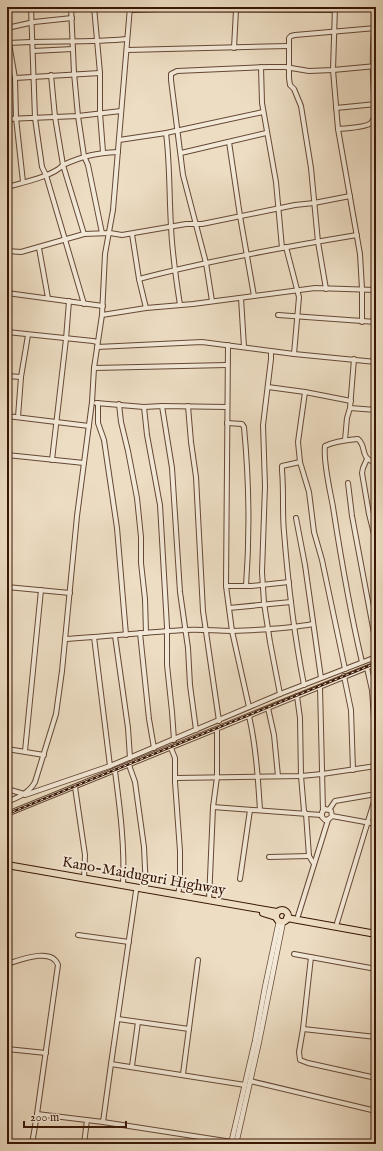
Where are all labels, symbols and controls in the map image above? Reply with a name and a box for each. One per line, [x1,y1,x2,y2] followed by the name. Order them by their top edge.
[61,852,228,900] street label: Kano-Maiduguri Highway
[24,1103,126,1129] scale bar
[30,1110,59,1125] text: 200 m

